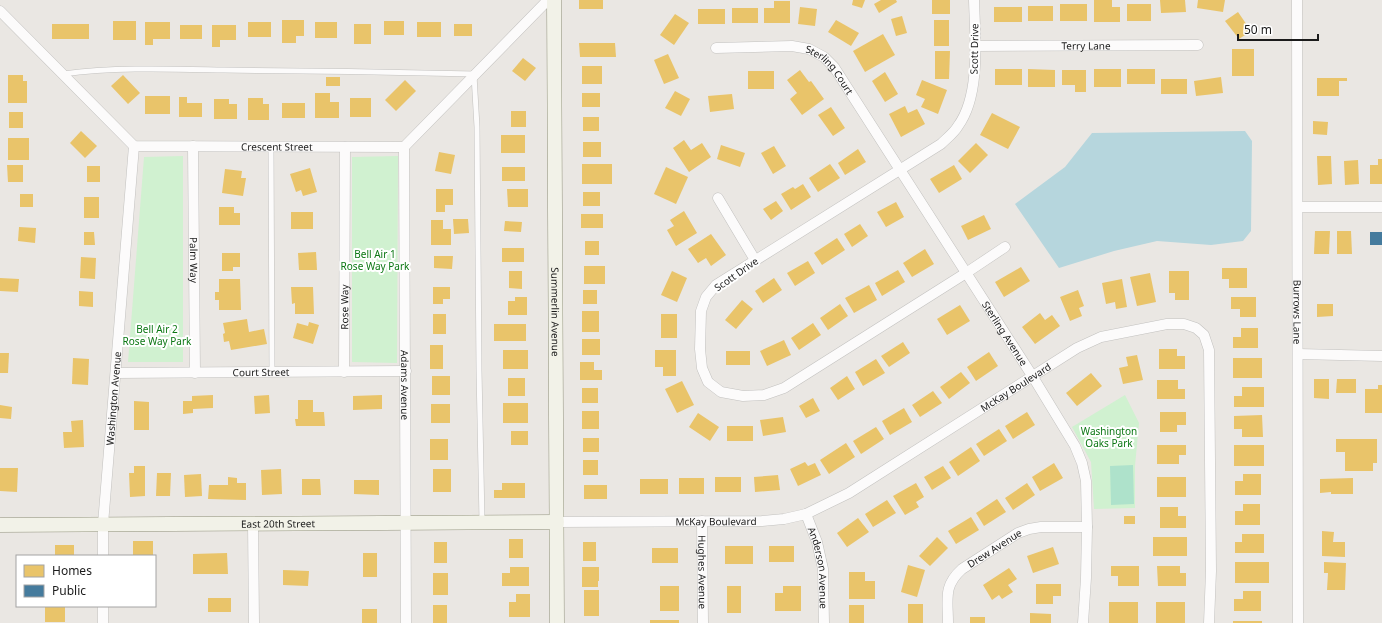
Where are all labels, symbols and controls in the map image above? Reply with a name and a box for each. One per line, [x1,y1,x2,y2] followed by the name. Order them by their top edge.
[1238,16,1318,42] scale bar
[1244,21,1272,38] text: 50 m
[967,23,981,75] street label: Scott Drive
[1061,38,1111,53] street label: Terry Lane
[805,42,857,97] street label: Sterling Court
[241,139,313,154] street label: Crescent Street
[187,237,201,284] street label: Palm Way
[341,247,410,273] park label: Bell Air 1 Rose Way Park
[711,253,761,294] street label: Scott Drive
[548,267,563,357] street label: Summerlin Avenue
[1290,280,1305,345] street label: Burrows Lane
[337,283,351,330] street label: Rose Way
[979,298,1031,369] street label: Sterling Avenue
[123,322,192,348] park label: Bell Air 2 Rose Way Park
[398,350,412,420] street label: Adams Avenue
[102,351,124,446] street label: Washington Avenue
[978,359,1054,415] street label: McKay Boulevard
[232,365,290,379] street label: Court Street
[1081,424,1137,450] park label: Washington Oaks Park
[675,514,757,528] street label: McKay Boulevard
[241,516,315,531] street label: East 20th Street
[805,525,831,609] street label: Anderson Avenue
[964,525,1024,571] street label: Drew Avenue
[695,535,710,609] street label: Hughes Avenue
[16,555,156,607] legend
[52,562,92,579] text: Homes
[52,582,86,599] text: Public

